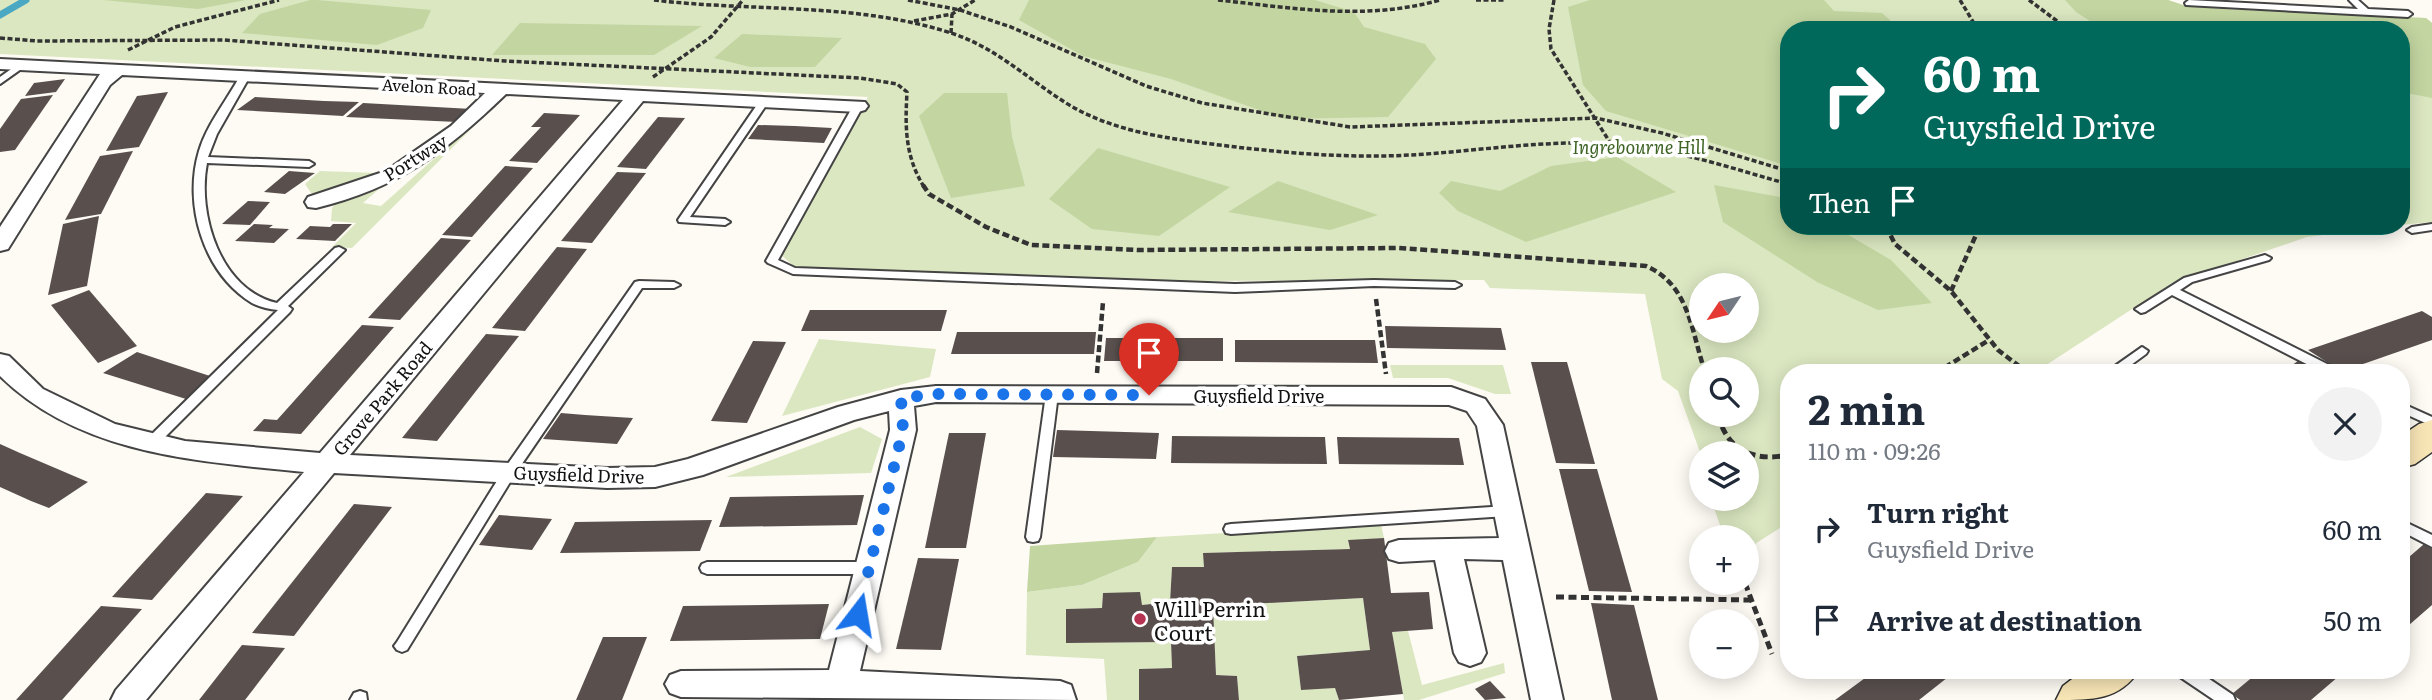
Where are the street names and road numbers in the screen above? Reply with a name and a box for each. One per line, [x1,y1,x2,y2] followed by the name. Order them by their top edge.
[381,72,477,100] street label: Avelon Road
[378,126,453,187] street label: Portway
[326,335,438,461] street label: Grove Park Road
[1194,382,1324,409] street label: Guysfield Drive
[513,458,645,490] street label: Guysfield Drive

